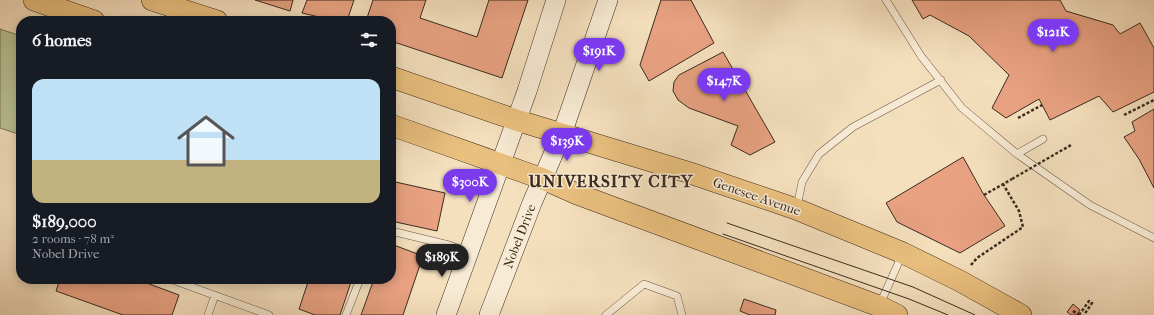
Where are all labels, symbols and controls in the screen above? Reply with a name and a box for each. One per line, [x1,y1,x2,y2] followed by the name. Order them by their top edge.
[1025,19,1081,53] pin: $121K
[1037,24,1069,39] text: $121K
[358,29,380,51] icon: filters
[32,30,92,50] text: 6 homes
[571,38,627,72] pin: $191K
[583,43,615,58] text: $191K
[696,68,752,102] pin: $147K
[707,73,741,88] text: $147K
[170,105,242,177] icon: home
[539,128,595,162] pin: $139K
[550,133,584,148] text: $139K
[442,169,498,203] pin: $300K
[527,171,694,191] district label: UNIVERSITY CITY
[452,174,488,189] text: $300K
[711,174,803,219] street label: Genesee Avenue
[500,201,539,270] street label: Nobel Drive
[32,211,97,231] text: $189,000
[32,231,114,246] text: 2 rooms · 78 m²
[414,244,470,278] pin: $189K
[32,246,100,261] text: Nobel Drive
[425,249,459,264] text: $189K

